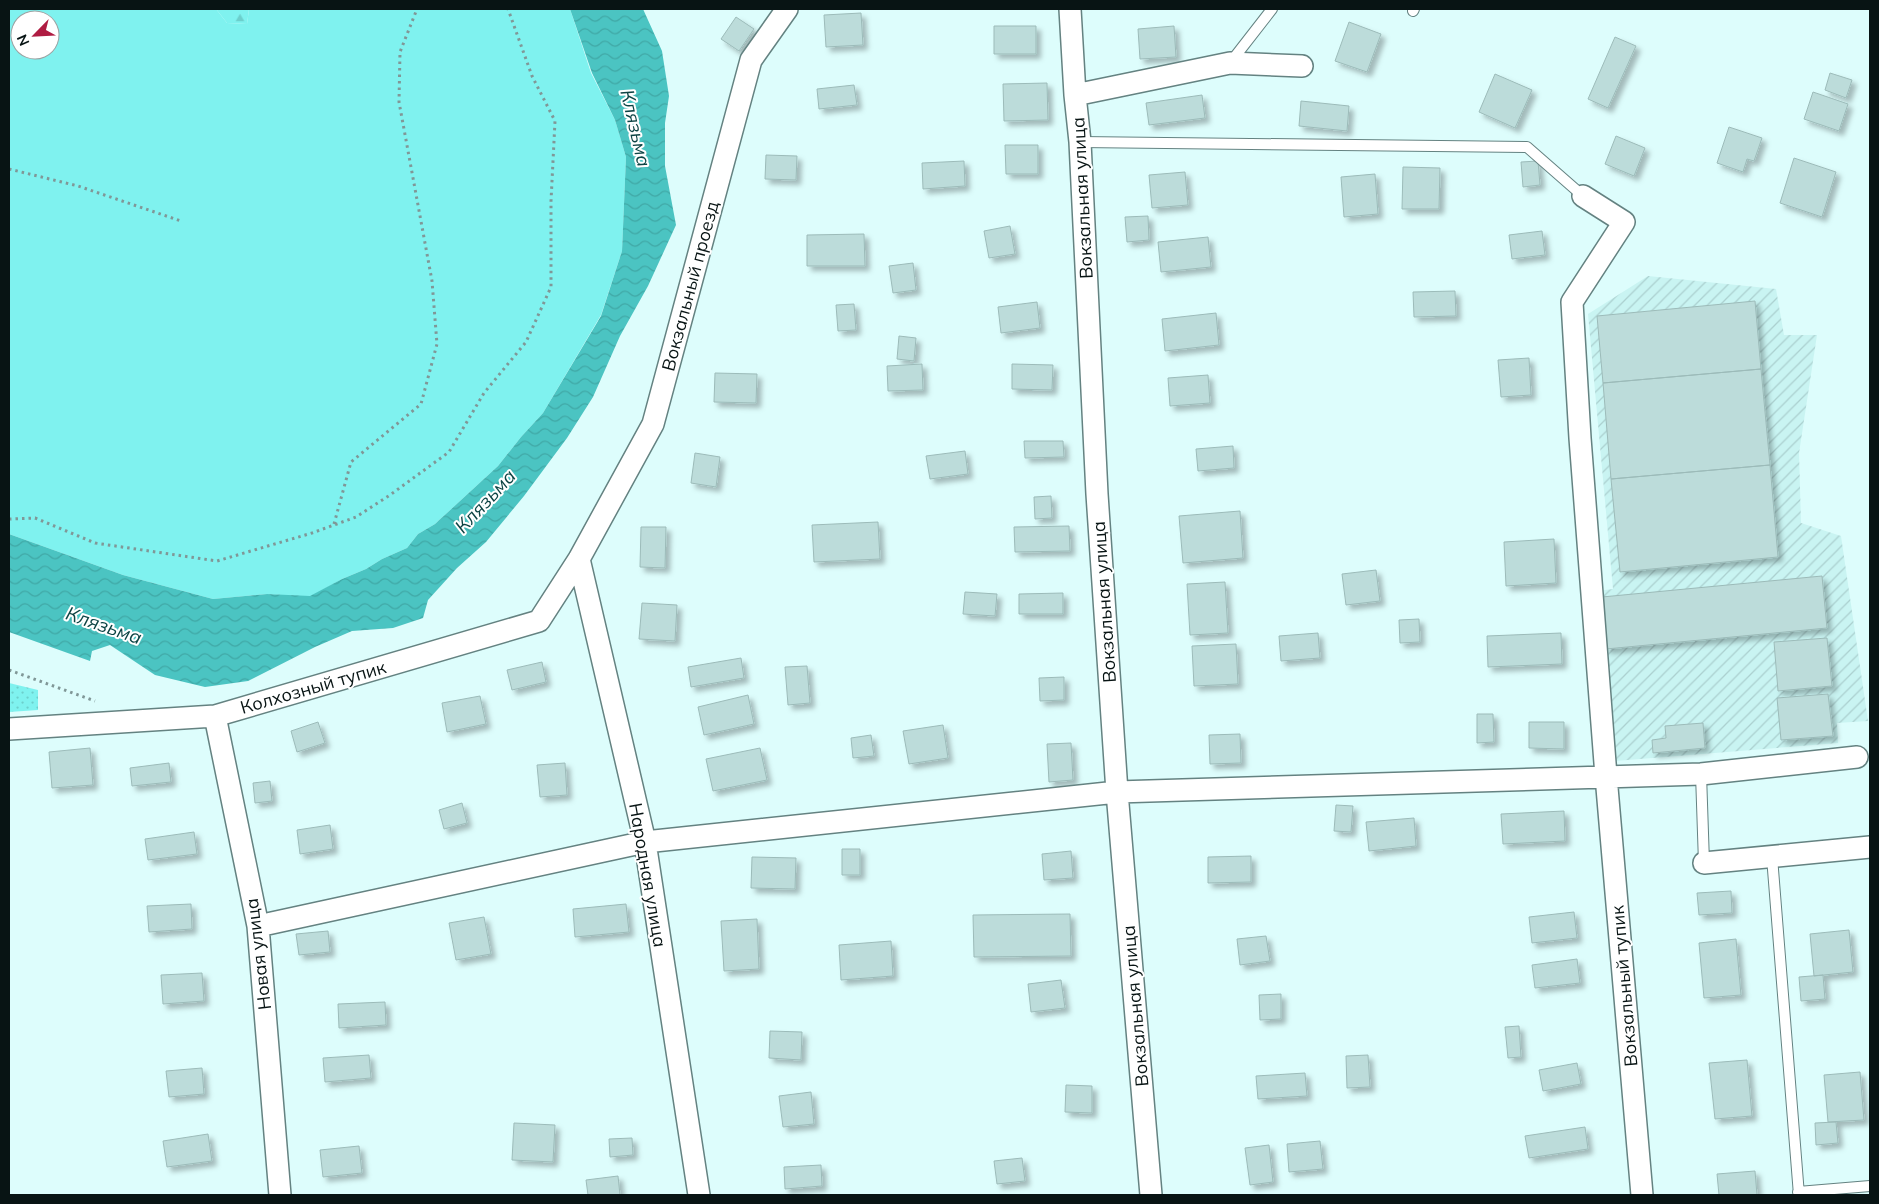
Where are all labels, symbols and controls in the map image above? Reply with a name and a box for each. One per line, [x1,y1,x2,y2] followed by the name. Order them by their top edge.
[10,10,60,60] north arrow
[13,32,33,49] text: N
[615,87,657,169] water label: Клязьма
[1066,117,1098,279] street label: Вокзальная улица
[656,198,724,373] street label: Вокзальный проезд
[449,464,521,538] water label: Клязьма
[1087,521,1121,683] street label: Вокзальная улица
[63,601,145,649] water label: Клязьма
[238,655,389,719] street label: Колхозный тупик
[624,801,672,949] street label: Народная улица
[240,897,276,1011] street label: Новая улица
[1605,904,1642,1067] street label: Вокзальный тупик
[1116,924,1154,1088] street label: Вокзальная улица

